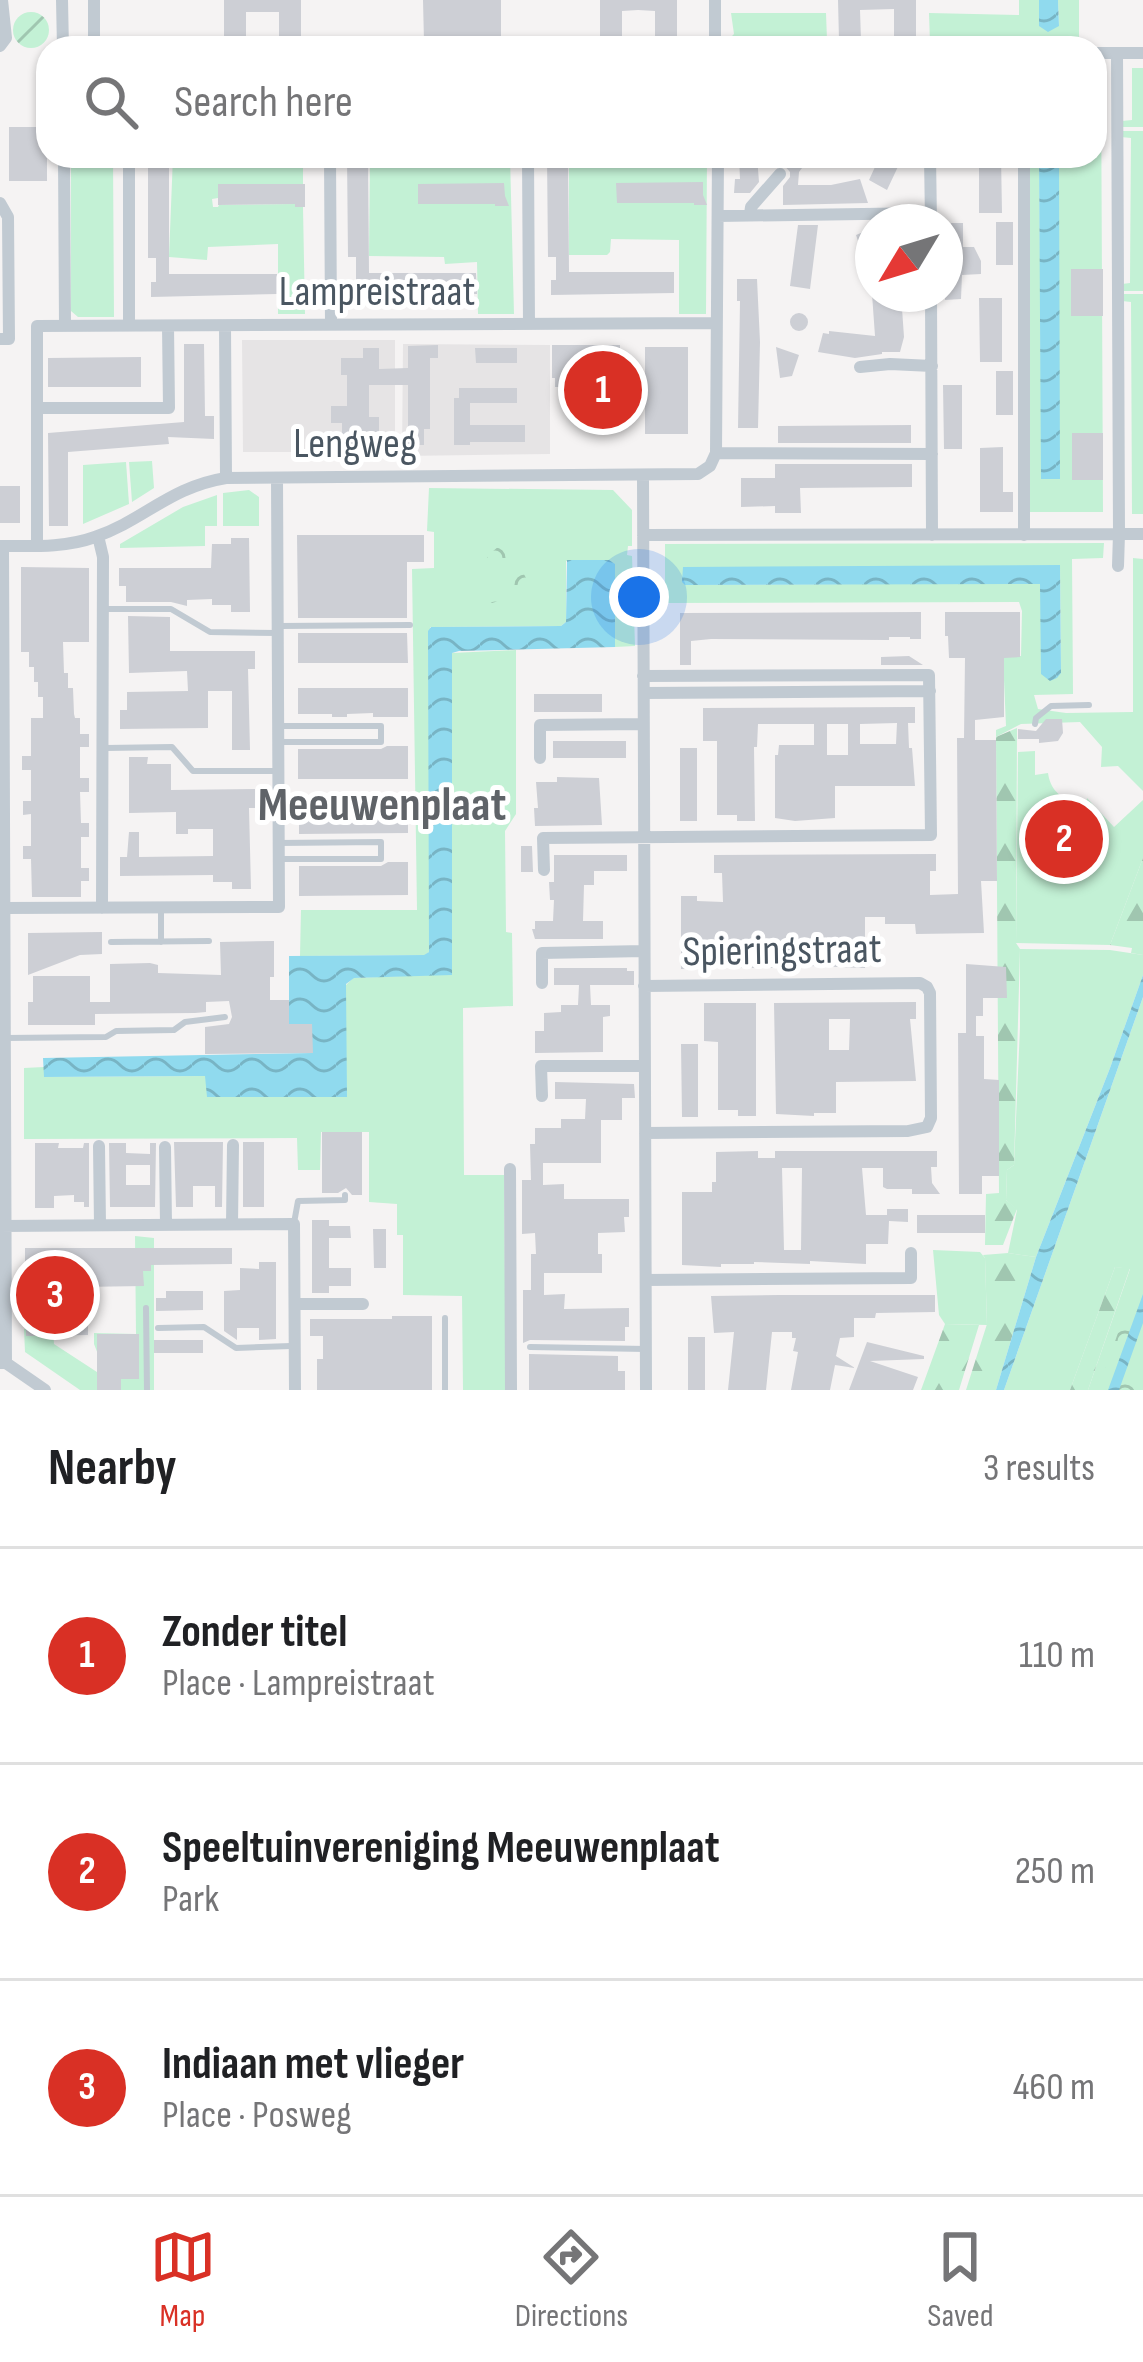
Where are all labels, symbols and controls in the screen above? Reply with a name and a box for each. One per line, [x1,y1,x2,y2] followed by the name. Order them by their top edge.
[36,36,1107,168] search box
[78,69,144,135] icon: search
[174,75,353,130] text: Search here
[855,204,963,312] north arrow
[279,267,475,318] street label: Lampreistraat
[564,345,642,435] pin: 1
[293,419,417,470] street label: Lengweg
[609,567,669,627] your location
[258,777,506,834] district label: Meeuwenplaat
[1025,794,1103,884] pin: 2
[682,924,882,978] street label: Spieringstraat
[16,1250,94,1340] pin: 3
[48,1438,177,1499] text: Nearby
[983,1445,1095,1492] text: 3 results
[162,1605,347,1660] text: Zonder titel
[79,1632,95,1679] text: 1
[1019,1632,1095,1679] text: 110 m
[162,1660,435,1707] text: Place · Lampreistraat
[162,1821,720,1876] text: Speeltuinvereniging Meeuwenplaat
[78,1848,96,1895] text: 2
[1015,1848,1095,1895] text: 250 m
[162,1876,219,1923] text: Park
[162,2037,464,2092] text: Indiaan met vlieger
[78,2064,96,2111] text: 3
[1013,2064,1095,2111] text: 460 m
[162,2092,352,2139] text: Place · Posweg
[150,2224,216,2336] tab: Map
[515,2224,628,2336] tab: Directions
[927,2224,993,2336] tab: Saved

